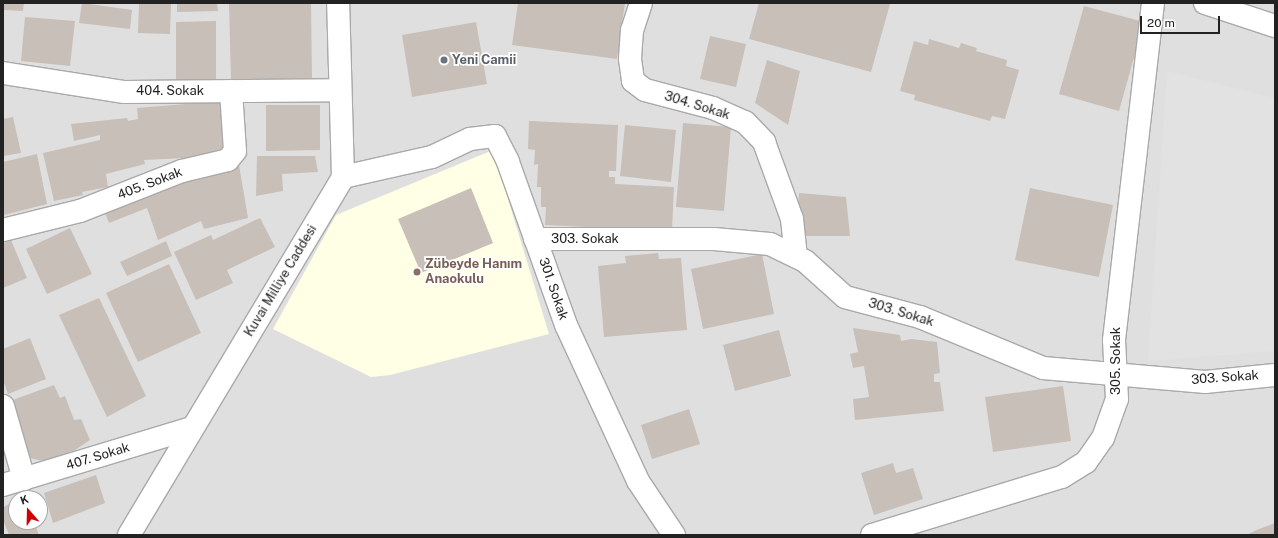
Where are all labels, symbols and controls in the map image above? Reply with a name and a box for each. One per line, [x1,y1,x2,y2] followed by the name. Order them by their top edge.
[1142,8,1222,34] scale bar
[1147,16,1175,30] text: 20 m
[452,52,516,68] place label: Yeni Camii
[439,55,449,65] marker: Yeni Camii
[136,83,204,99] street label: 404. Sokak
[662,89,732,123] street label: 304. Sokak
[115,164,185,204] street label: 405. Sokak
[241,222,321,340] street label: Kuvai Milliye Caddesi
[551,231,619,247] street label: 303. Sokak
[535,256,571,322] street label: 301. Sokak
[425,257,522,288] place label: Zübeyde Hanım Anaokulu
[412,267,422,277] marker: Zübeyde Hanım Anaokulu
[866,296,936,330] street label: 303. Sokak
[1108,327,1124,395] street label: 305. Sokak
[1191,368,1259,388] street label: 303. Sokak
[64,440,132,474] street label: 407. Sokak
[8,490,48,530] north arrow
[18,493,30,507] text: K

